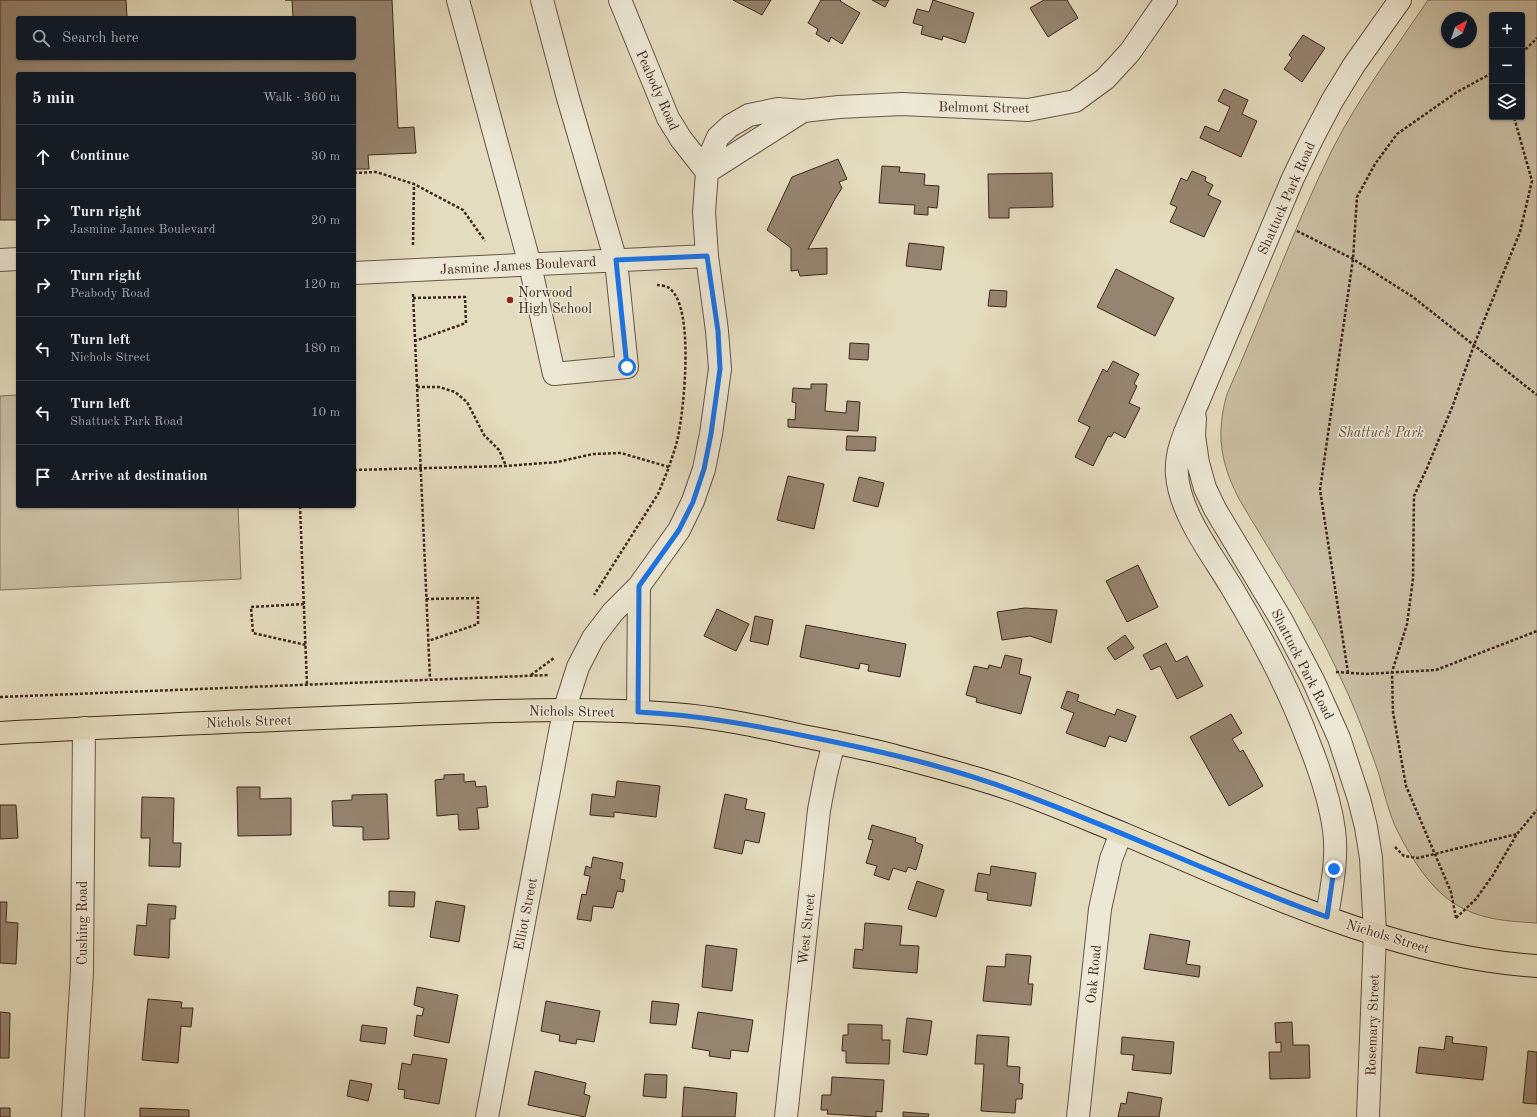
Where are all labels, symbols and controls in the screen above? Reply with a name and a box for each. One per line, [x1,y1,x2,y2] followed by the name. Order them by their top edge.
[1441,12,1477,48] north arrow
[1489,12,1525,120] map controls
[1489,12,1525,48] button: +
[16,16,356,60] search box
[30,27,52,49] icon: search
[62,31,139,46] text: Search here
[633,48,681,133] street label: Peabody Road
[1489,48,1525,84] button: −
[1489,84,1525,120] button: layers
[32,90,75,107] text: 5 min
[263,91,340,104] text: Walk · 360 m
[938,100,1030,116] street label: Belmont Street
[1256,140,1318,257] street label: Shattuck Park Road
[32,146,54,168] icon: ahead
[70,149,129,164] text: Continue
[311,150,340,163] text: 30 m
[70,205,141,220] text: Turn right
[32,210,54,232] icon: right
[311,214,340,227] text: 20 m
[70,223,215,236] text: Jasmine James Boulevard
[439,255,597,277] street label: Jasmine James Boulevard
[70,269,141,284] text: Turn right
[32,274,54,296] icon: right
[303,278,340,291] text: 120 m
[518,286,592,316] place label: Norwood High School
[70,287,150,300] text: Peabody Road
[505,295,515,305] marker: Norwood High School
[70,333,130,348] text: Turn left
[32,338,54,360] icon: left
[303,342,340,355] text: 180 m
[70,351,150,364] text: Nichols Street
[618,358,636,376] route start
[70,397,130,412] text: Turn left
[32,402,54,424] icon: left
[311,406,340,419] text: 10 m
[70,415,183,428] text: Shattuck Park Road
[1338,426,1424,440] park label: Shattuck Park
[32,466,54,488] icon: arrive
[70,469,208,484] text: Arrive at destination
[1268,607,1336,722] street label: Shattuck Park Road
[529,704,615,720] street label: Nichols Street
[206,713,292,730] street label: Nichols Street
[1325,860,1343,878] route end
[512,877,540,952] street label: Elliot Street
[76,881,90,965] street label: Cushing Road
[796,892,818,966] street label: West Street
[1344,918,1431,956] street label: Nichols Street
[1084,944,1104,1004] street label: Oak Road
[1364,974,1382,1076] street label: Rosemary Street

